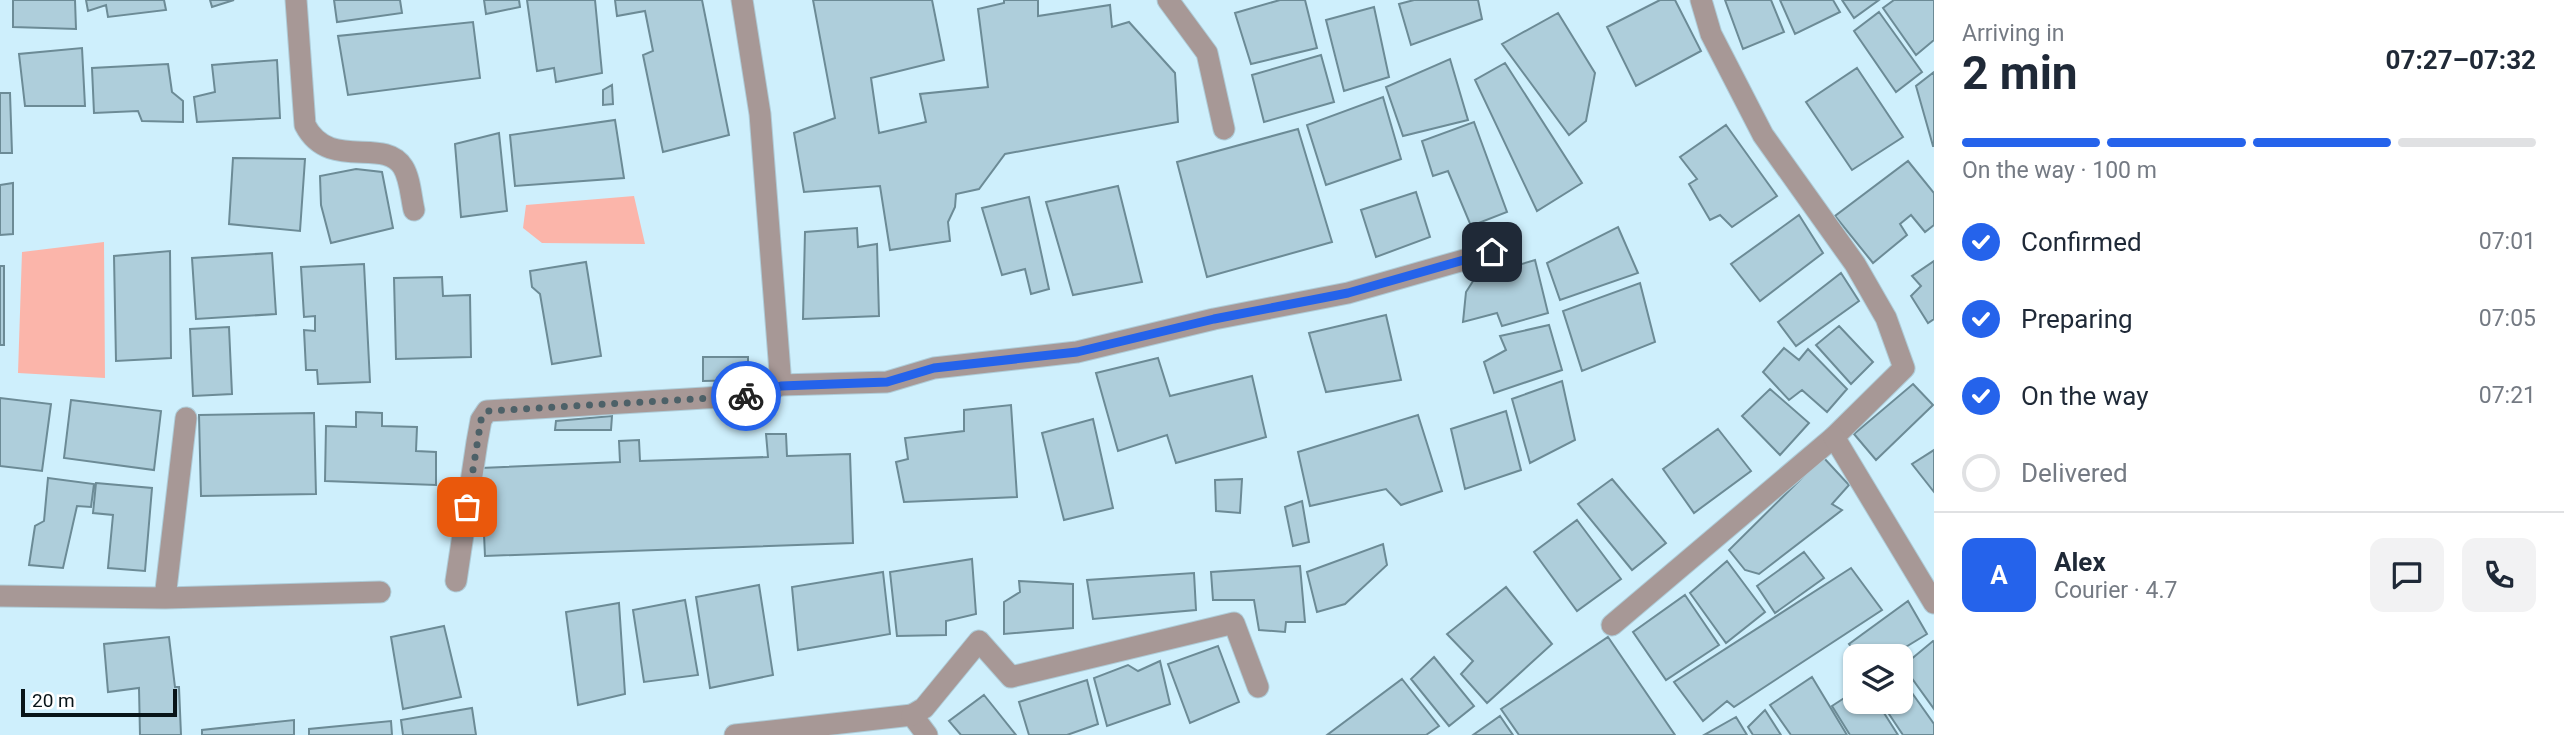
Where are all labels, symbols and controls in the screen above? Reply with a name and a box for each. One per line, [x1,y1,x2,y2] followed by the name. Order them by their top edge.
[1962,20,2065,47] text: Arriving in
[2386,45,2536,75] text: 07:27–07:32
[1962,46,2078,100] text: 2 min
[1962,157,2157,184] text: On the way · 100 m
[1462,222,1522,282] pin
[1962,223,2000,261] icon: check
[2021,227,2142,257] text: Confirmed
[2479,228,2536,255] text: 07:01
[1473,233,1511,271] icon: home
[1962,300,2000,338] icon: check
[2021,304,2133,334] text: Preparing
[2479,305,2536,332] text: 07:05
[711,361,781,431] courier
[727,377,765,415] icon: bike
[1962,377,2000,415] icon: check
[2021,381,2149,411] text: On the way
[2479,382,2536,409] text: 07:21
[2021,458,2128,488] text: Delivered
[437,477,497,537] pin
[448,488,486,526] icon: bag
[2370,538,2444,612] button: chat
[2462,538,2536,612] button: phone
[2054,547,2106,577] text: Alex
[1990,560,2008,590] text: A
[2054,577,2177,604] text: Courier · 4.7
[1843,644,1913,714] map controls
[1843,644,1913,714] button: layers
[21,686,177,718] scale bar
[32,689,75,712] text: 20 m

